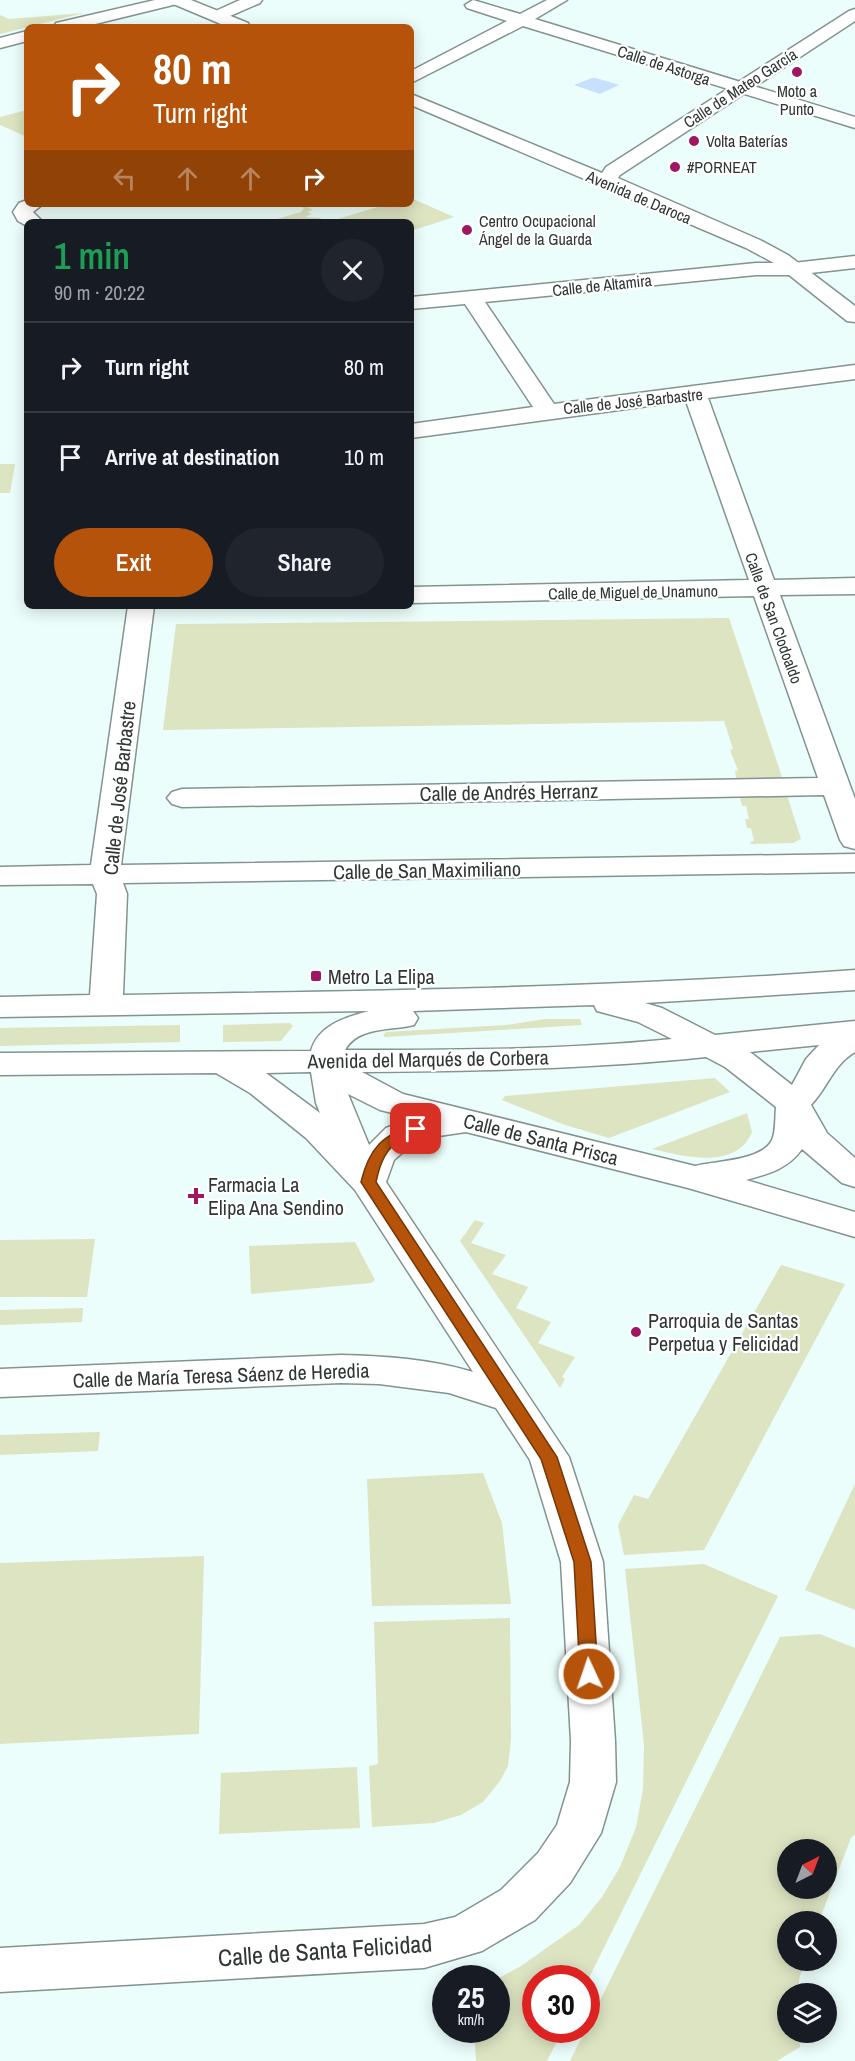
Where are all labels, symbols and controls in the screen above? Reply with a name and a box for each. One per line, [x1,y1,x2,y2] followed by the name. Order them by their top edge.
[615,40,714,91] street label: Calle de Astorga
[153,41,232,97] text: 80 m
[679,43,802,133] street label: Calle de Mateo García
[54,48,132,126] icon: right
[790,65,804,79] marker: Moto a Punto
[777,80,818,120] place label: Moto a Punto
[153,95,247,131] text: Turn right
[706,130,788,152] place label: Volta Baterías
[687,134,701,148] marker: Volta Baterías
[687,156,757,178] place label: #PORNEAT
[668,160,682,174] marker: #PORNEAT
[108,162,141,195] icon: left
[171,162,204,195] icon: ahead
[234,162,267,195] icon: ahead
[297,162,330,195] icon: right
[582,165,696,229] street label: Avenida de Daroca
[478,210,596,250] place label: Centro Ocupacional Ángel de la Guarda
[460,223,474,237] marker: Centro Ocupacional Ángel de la Guarda
[54,232,130,280] text: 1 min
[321,239,384,302] button: close
[551,269,654,301] street label: Calle de Altamira
[54,279,145,306] text: 90 m · 20:22
[54,351,87,384] icon: right
[105,352,189,382] text: Turn right
[344,352,384,382] text: 80 m
[562,383,704,419] street label: Calle de José Barbastre
[54,441,87,474] icon: arrive
[105,442,279,472] text: Arrive at destination
[344,442,384,472] text: 10 m
[54,528,213,597] button: Exit
[225,528,384,597] button: Share
[740,549,808,687] street label: Calle de San Clodoaldo
[548,580,718,604] street label: Calle de Miguel de Unamuno
[96,700,142,876] street label: Calle de José Barbastre
[419,777,599,807] street label: Calle de Andrés Herranz
[333,855,521,885] street label: Calle de San Maximiliano
[328,963,435,990] place label: Metro La Elipa
[309,969,323,983] marker: Metro La Elipa
[306,1043,549,1075] street label: Avenida del Marqués de Corbera
[390,1103,441,1154] pin
[461,1107,621,1171] street label: Calle de Santa Prisca
[399,1112,432,1145] icon: arrive
[208,1171,344,1221] place label: Farmacia La Elipa Ana Sendino
[189,1189,203,1203] marker: Farmacia La Elipa Ana Sendino
[648,1307,799,1357] place label: Parroquia de Santas Perpetua y Felicidad
[629,1325,643,1339] marker: Parroquia de Santas Perpetua y Felicidad
[72,1356,370,1394] street label: Calle de María Teresa Sáenz de Heredia
[557,1642,621,1706] position arrow
[777,1839,837,1899] north arrow
[777,1839,837,2043] map controls
[777,1911,837,1971] button: search
[217,1927,433,1973] street label: Calle de Santa Felicidad
[522,1965,600,2043] speed limit sign: 30
[457,1977,485,2017] text: 25
[777,1983,837,2043] button: layers
[458,2009,484,2030] text: km/h

